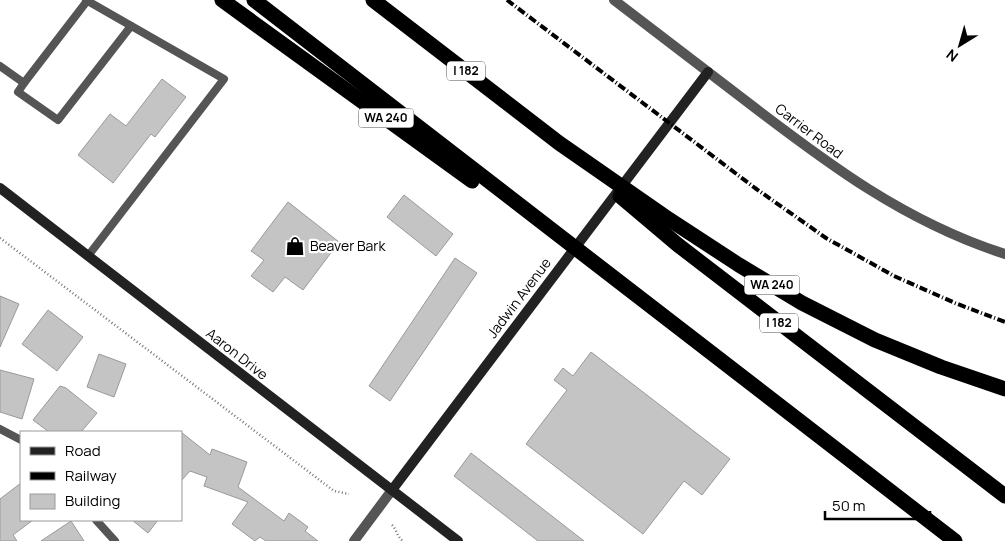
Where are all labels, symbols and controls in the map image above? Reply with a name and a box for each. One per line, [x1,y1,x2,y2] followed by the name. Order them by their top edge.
[935,20,985,70] north arrow
[942,45,962,66] text: N
[447,61,485,80] road number: I 182
[771,99,847,162] street label: Carrier Road
[358,109,414,128] road number: WA 240
[284,235,306,257] shop icon: Beaver Bark
[310,236,386,255] place label: Beaver Bark
[482,254,555,342] street label: Jadwin Avenue
[744,276,800,294] road number: WA 240
[760,314,798,332] road number: I 182
[202,323,272,384] street label: Aaron Drive
[20,431,182,521] legend
[65,440,101,461] text: Road
[65,465,117,486] text: Railway
[825,488,930,520] scale bar
[65,490,120,511] text: Building
[832,495,866,516] text: 50 m

